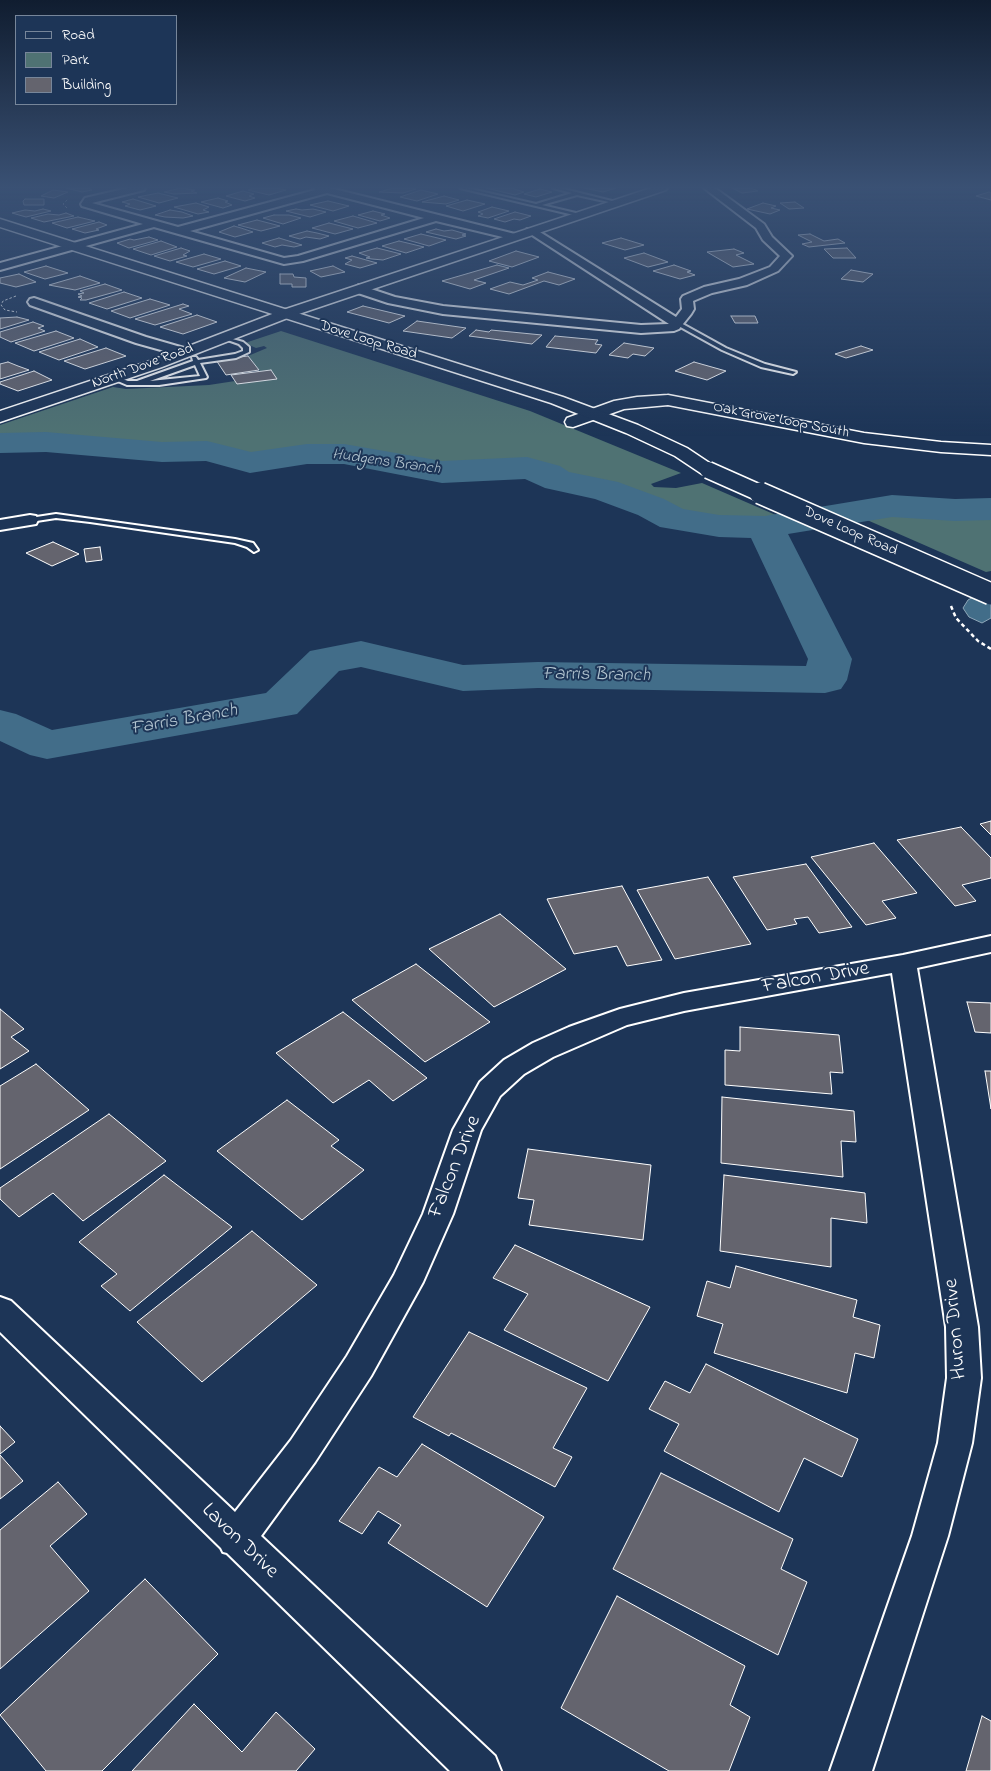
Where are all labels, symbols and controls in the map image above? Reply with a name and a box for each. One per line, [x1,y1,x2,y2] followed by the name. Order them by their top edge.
[15,15,178,105] legend
[62,24,95,46] text: Road
[62,49,89,71] text: Park
[62,74,111,96] text: Building
[317,318,419,364] street label: Dove Loop Road
[90,340,196,394] street label: North Dove Road
[712,399,850,443] street label: Oak Grove Loop South
[331,446,441,480] water label: Hudgens Branch
[800,503,900,561] street label: Dove Loop Road
[542,664,650,688] water label: Farris Branch
[129,700,239,742] water label: Farris Branch
[761,957,871,1001] street label: Falcon Drive
[424,1112,488,1222] street label: Falcon Drive
[940,1278,974,1380] street label: Huron Drive
[195,1499,283,1585] street label: Lavon Drive

